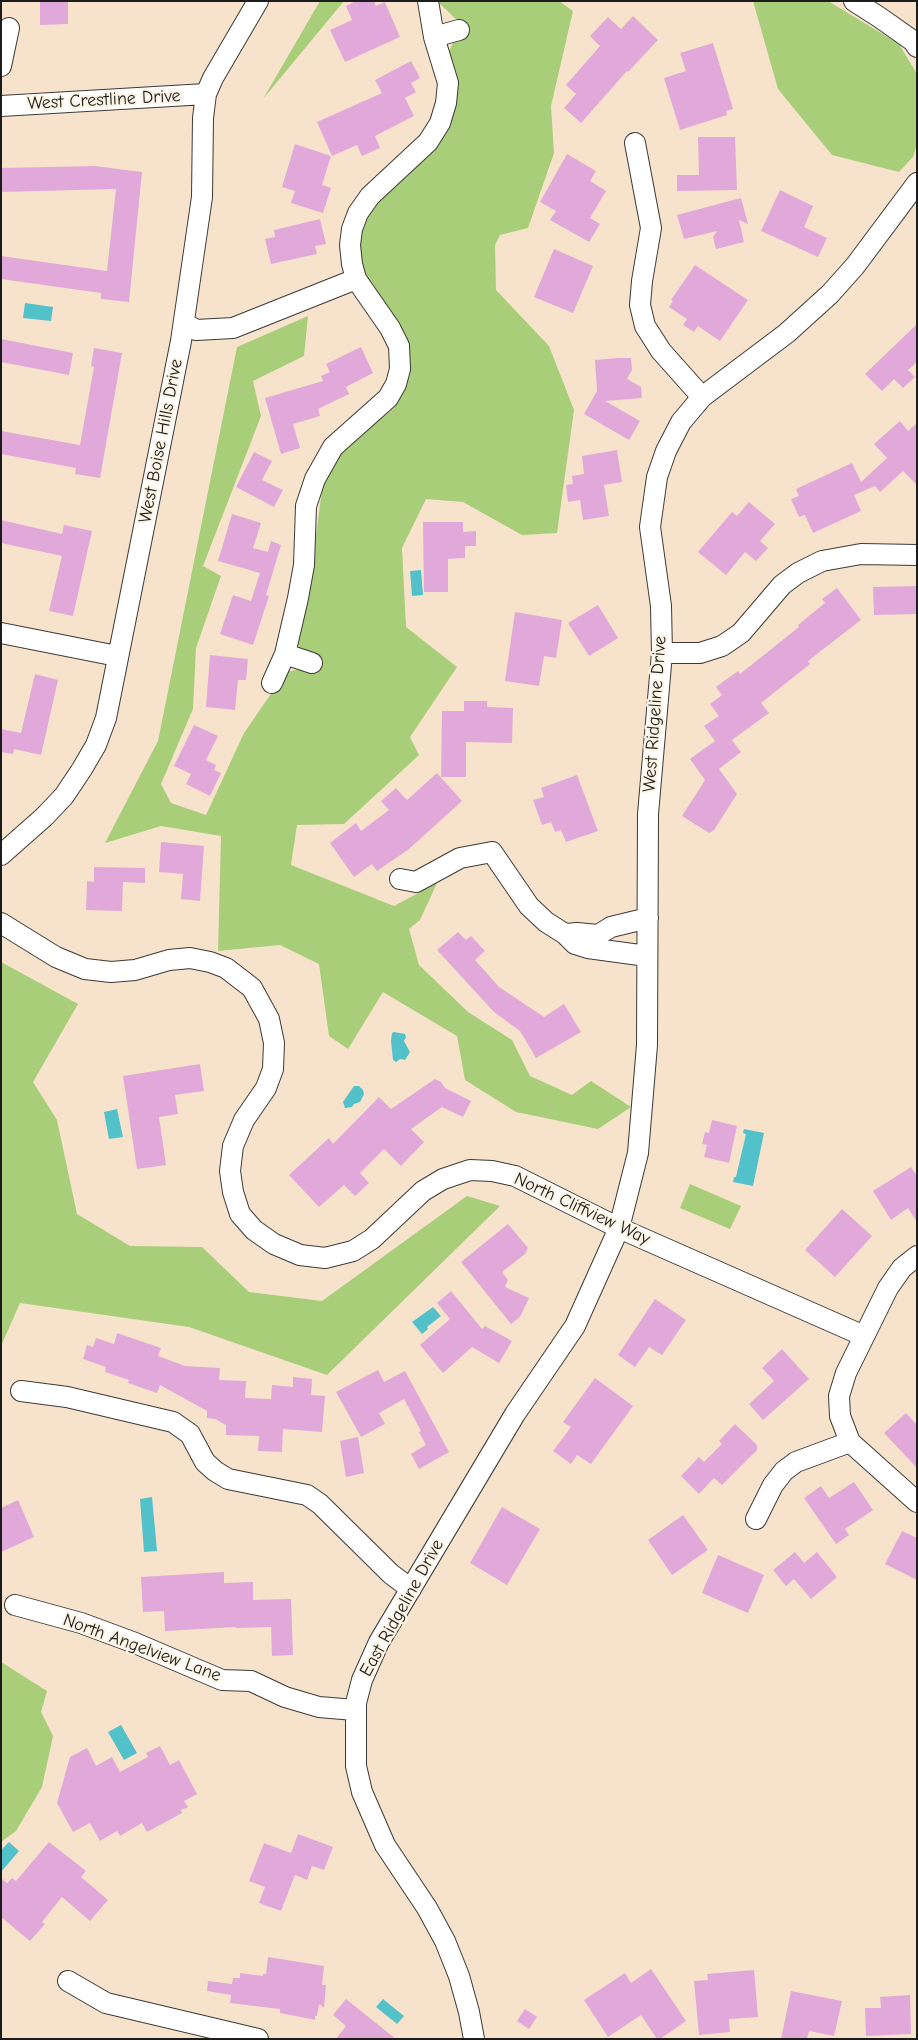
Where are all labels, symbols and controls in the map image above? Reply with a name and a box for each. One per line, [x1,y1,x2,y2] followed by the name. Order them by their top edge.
[27,85,181,115] street label: West Crestline Drive
[135,357,187,525] street label: West Boise Hills Drive
[639,635,671,793] street label: West Ridgeline Drive
[511,1168,653,1250] street label: North Cliffview Way
[355,1536,449,1680] street label: East Ridgeline Drive
[60,1609,224,1687] street label: North Angelview Lane

